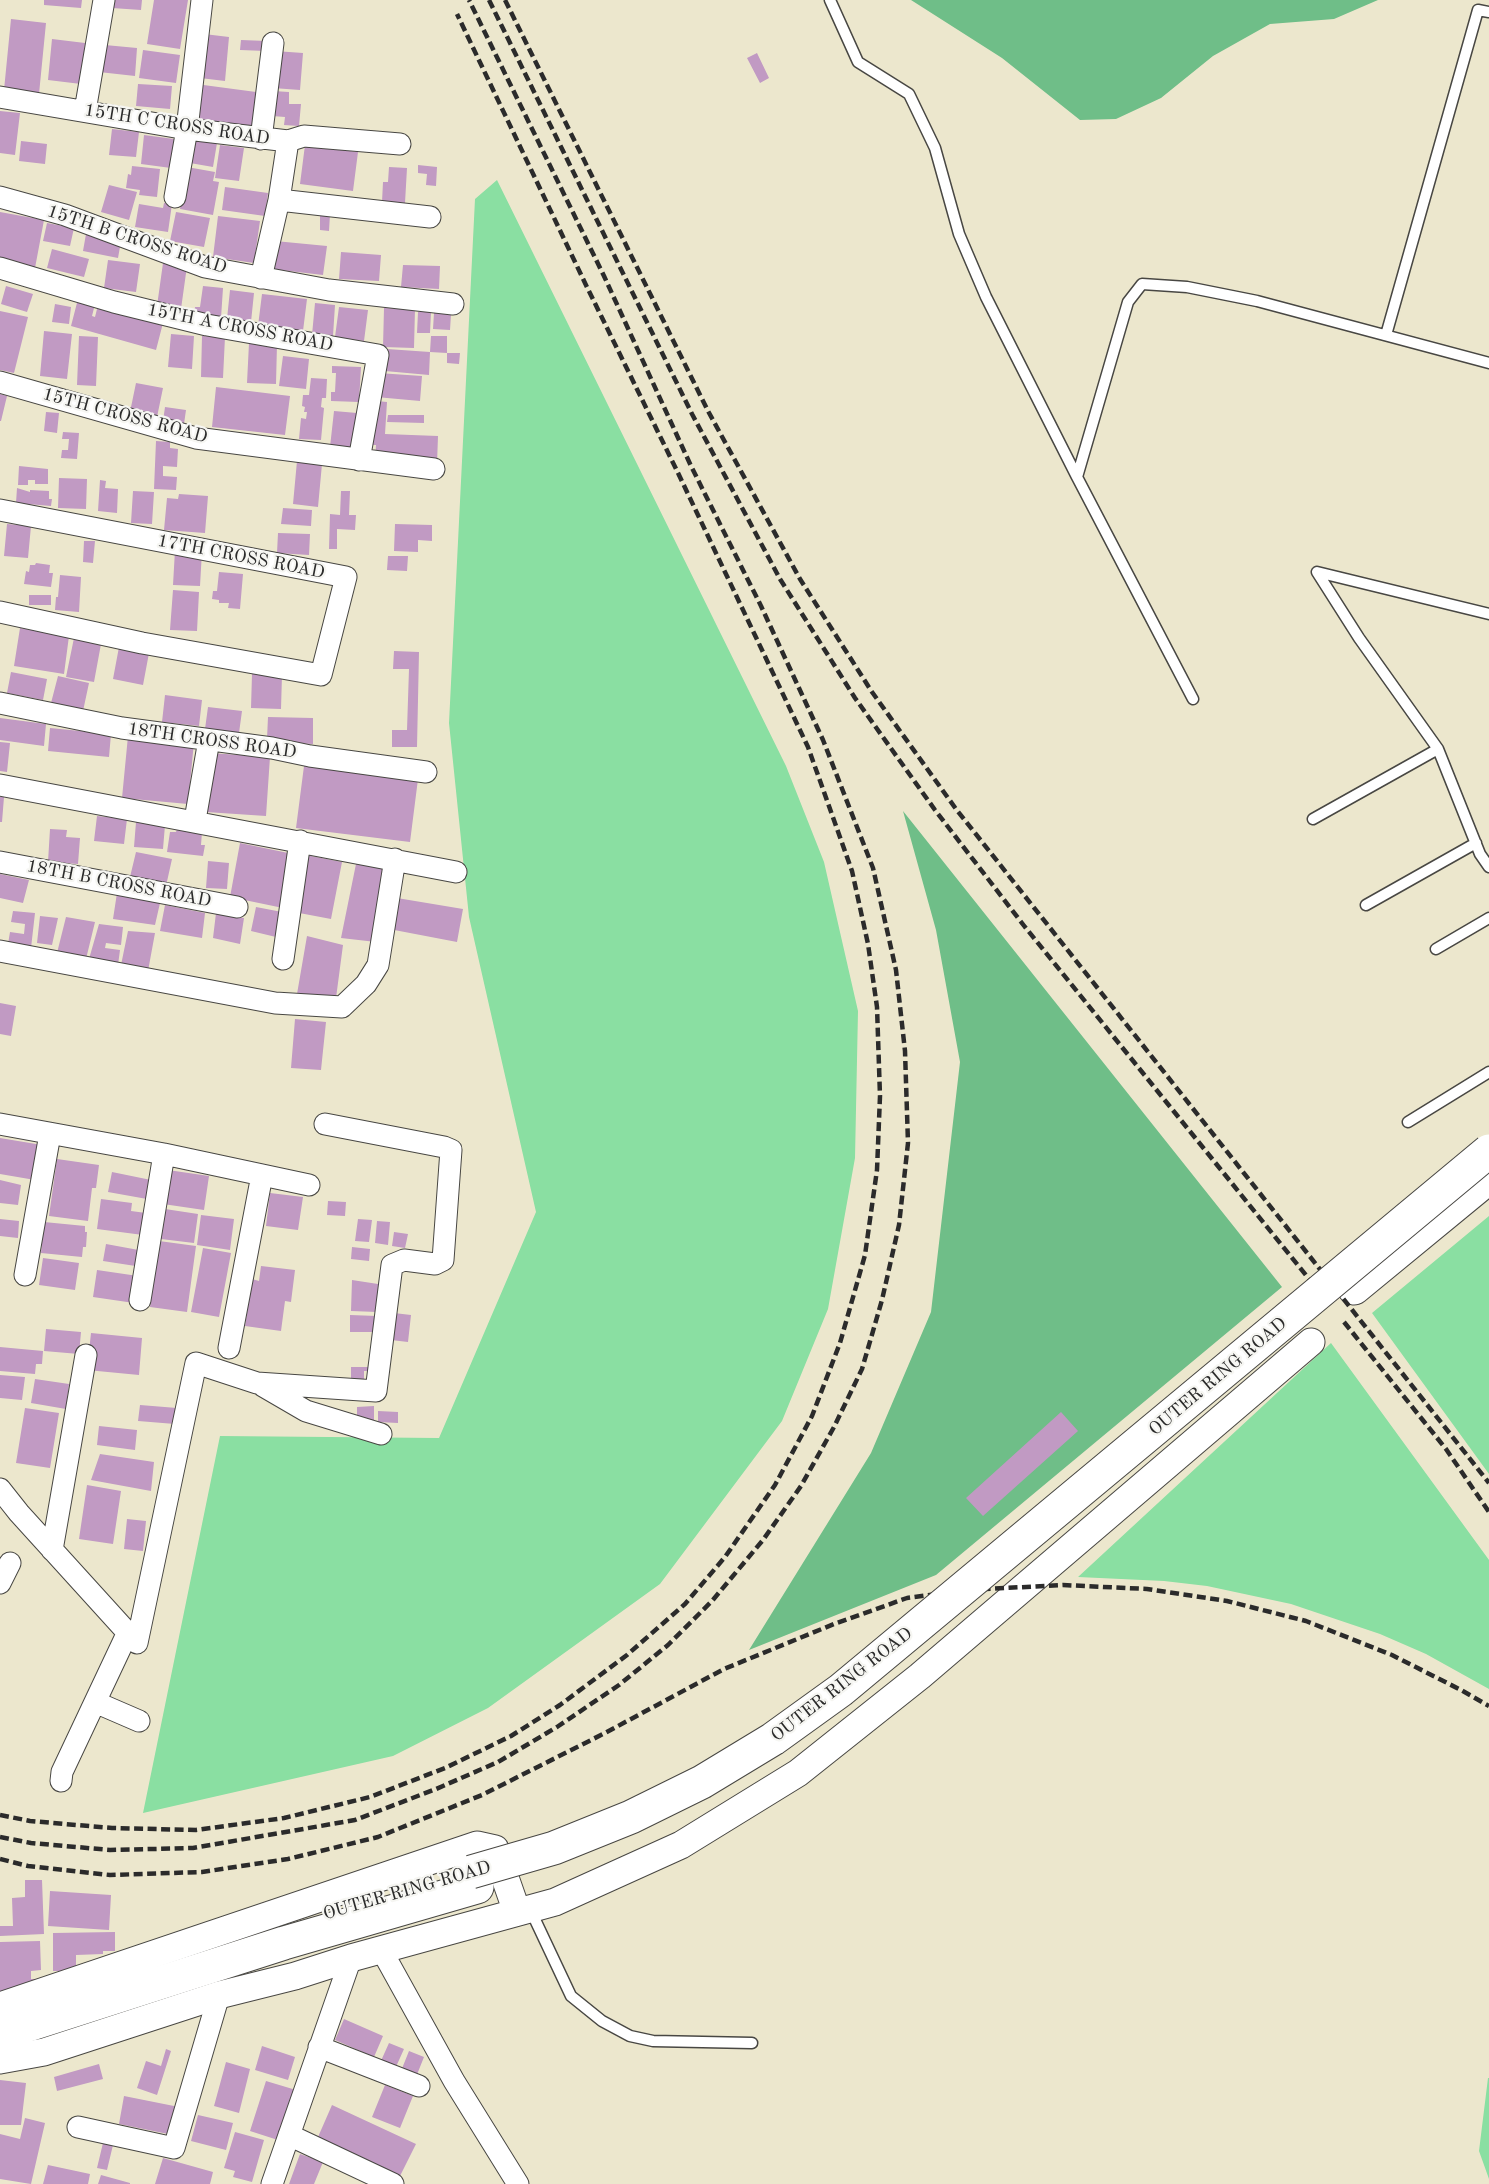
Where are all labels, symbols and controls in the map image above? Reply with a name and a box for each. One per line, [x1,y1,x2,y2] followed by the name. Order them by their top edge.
[83,100,271,150] street label: 15TH C CROSS ROAD
[44,201,230,279] street label: 15TH B CROSS ROAD
[145,299,335,357] street label: 15TH A CROSS ROAD
[40,384,210,448] street label: 15TH CROSS ROAD
[155,530,327,584] street label: 17TH CROSS ROAD
[126,718,298,764] street label: 18TH CROSS ROAD
[25,856,213,912] street label: 18TH B CROSS ROAD
[1145,1313,1291,1441] street label: OUTER RING ROAD
[767,1623,917,1747] street label: OUTER RING ROAD
[321,1857,493,1925] street label: OUTER RING ROAD

